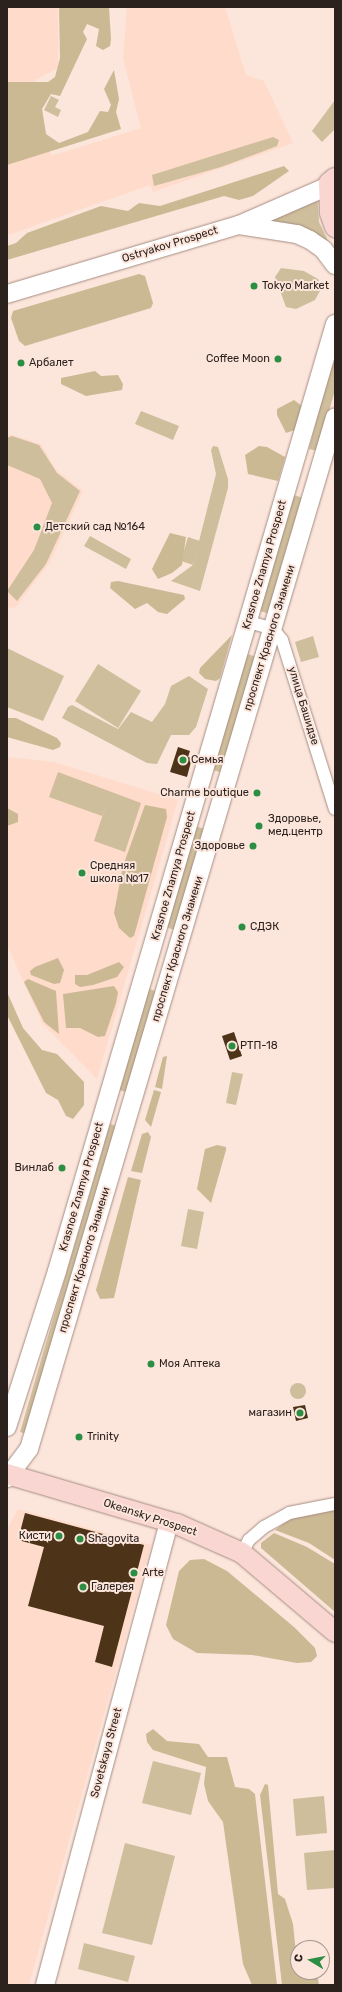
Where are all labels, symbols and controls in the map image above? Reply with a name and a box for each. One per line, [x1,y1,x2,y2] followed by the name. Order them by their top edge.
[120,224,220,266] street label: Ostryakov Prospect
[262,279,329,293] place label: Tokyo Market
[249,281,259,291] marker: Tokyo Market
[206,352,270,366] place label: Coffee Moon
[273,354,283,364] marker: Coffee Moon
[29,356,74,370] place label: Арбалет
[16,358,26,368] marker: Арбалет
[240,499,290,631] street label: Krasnoe Znamya Prospect
[45,520,145,534] place label: Детский сад №164
[32,522,42,532] marker: Детский сад №164
[242,564,298,712] street label: проспект Красного Знамени
[285,665,321,747] street label: улица Башидзе
[191,753,223,767] place label: Семья
[178,755,188,765] marker: Семья
[160,786,249,800] place label: Charme boutique
[252,788,262,798] marker: Charme boutique
[149,810,199,942] street label: Krasnoe Znamya Prospect
[268,813,323,839] place label: Здоровье, мед.центр
[253,820,265,832] marker: Здоровье, мед.центр
[195,839,245,853] place label: Здоровье
[248,841,258,851] marker: Здоровье
[90,860,149,886] place label: Средняя школа №17
[77,868,87,878] marker: Средняя школа №17
[150,875,206,1023] street label: проспект Красного Знамени
[250,920,279,934] place label: СДЭК
[237,922,247,932] marker: СДЭК
[240,1039,278,1053] place label: РТП-18
[227,1041,237,1051] marker: РТП-18
[57,1121,107,1253] street label: Krasnoe Znamya Prospect
[14,1161,54,1175] place label: Винлаб
[57,1163,67,1173] marker: Винлаб
[57,1186,113,1334] street label: проспект Красного Знамени
[159,1357,220,1371] place label: Моя Аптека
[146,1359,156,1369] marker: Моя Аптека
[249,1406,292,1420] place label: магазин
[295,1408,305,1418] marker: магазин
[87,1430,119,1444] place label: Trinity
[74,1432,84,1442] marker: Trinity
[101,1497,199,1539] street label: Okeansky Prospect
[19,1529,51,1543] place label: Кисти
[54,1531,64,1541] marker: Кисти
[88,1532,139,1546] place label: Shagovita
[75,1534,85,1544] marker: Shagovita
[142,1566,164,1580] place label: Arte
[129,1568,139,1578] marker: Arte
[91,1580,134,1594] place label: Галерея
[78,1582,88,1592] marker: Галерея
[89,1706,125,1800] street label: Sovetskaya Street
[290,1940,330,1980] north arrow
[292,1953,306,1963] text: С

